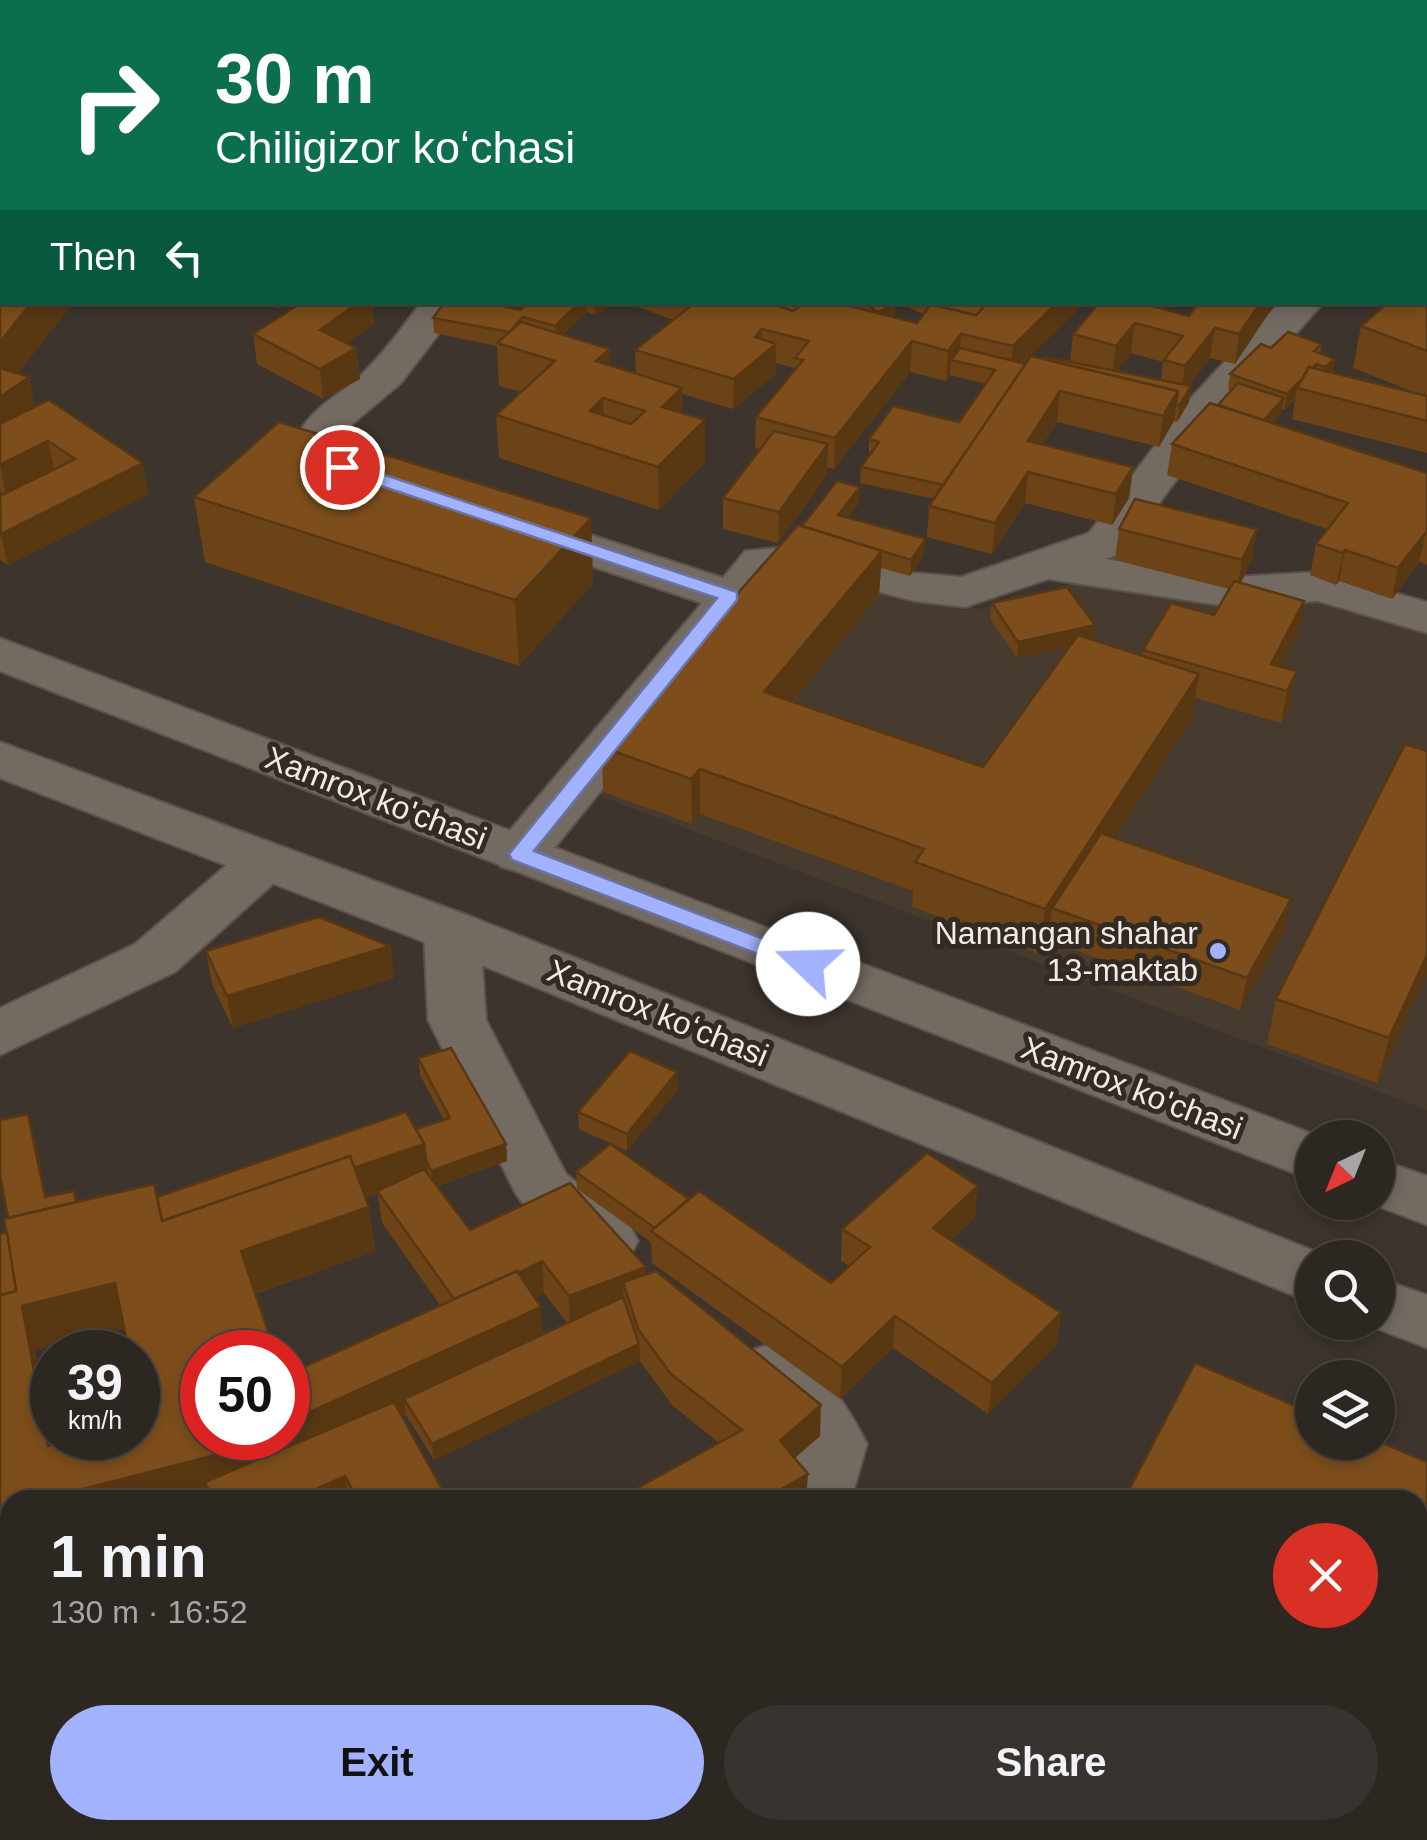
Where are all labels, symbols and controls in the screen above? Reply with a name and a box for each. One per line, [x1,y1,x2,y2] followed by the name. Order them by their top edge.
[50,40,180,170] icon: right
[215,40,375,118] text: 30 m
[215,122,575,173] text: Chiligizor koʻchasi
[157,230,212,285] icon: left
[50,236,137,278] text: Then
[300,425,385,510] pin
[315,440,370,495] icon: arrive
[260,739,492,857] street label: Xamrox ko'chasi
[756,912,860,1016] position arrow
[935,915,1198,988] place label: Namangan shahar 13-maktab
[1207,940,1229,962] marker: Namangan shahar 13-maktab
[542,952,774,1074] street label: Xamrox koʻchasi
[1016,1029,1248,1147] street label: Xamrox ko'chasi
[1295,1120,1395,1220] north arrow
[1295,1120,1395,1460] map controls
[1295,1240,1395,1340] button: search
[180,1330,310,1460] speed limit sign: 50
[67,1355,123,1411] text: 39
[1295,1360,1395,1460] button: layers
[68,1406,122,1434] text: km/h
[50,1523,207,1590] text: 1 min
[1273,1523,1378,1628] button: close
[50,1594,247,1630] text: 130 m · 16:52
[50,1705,704,1820] button: Exit
[724,1705,1378,1820] button: Share

